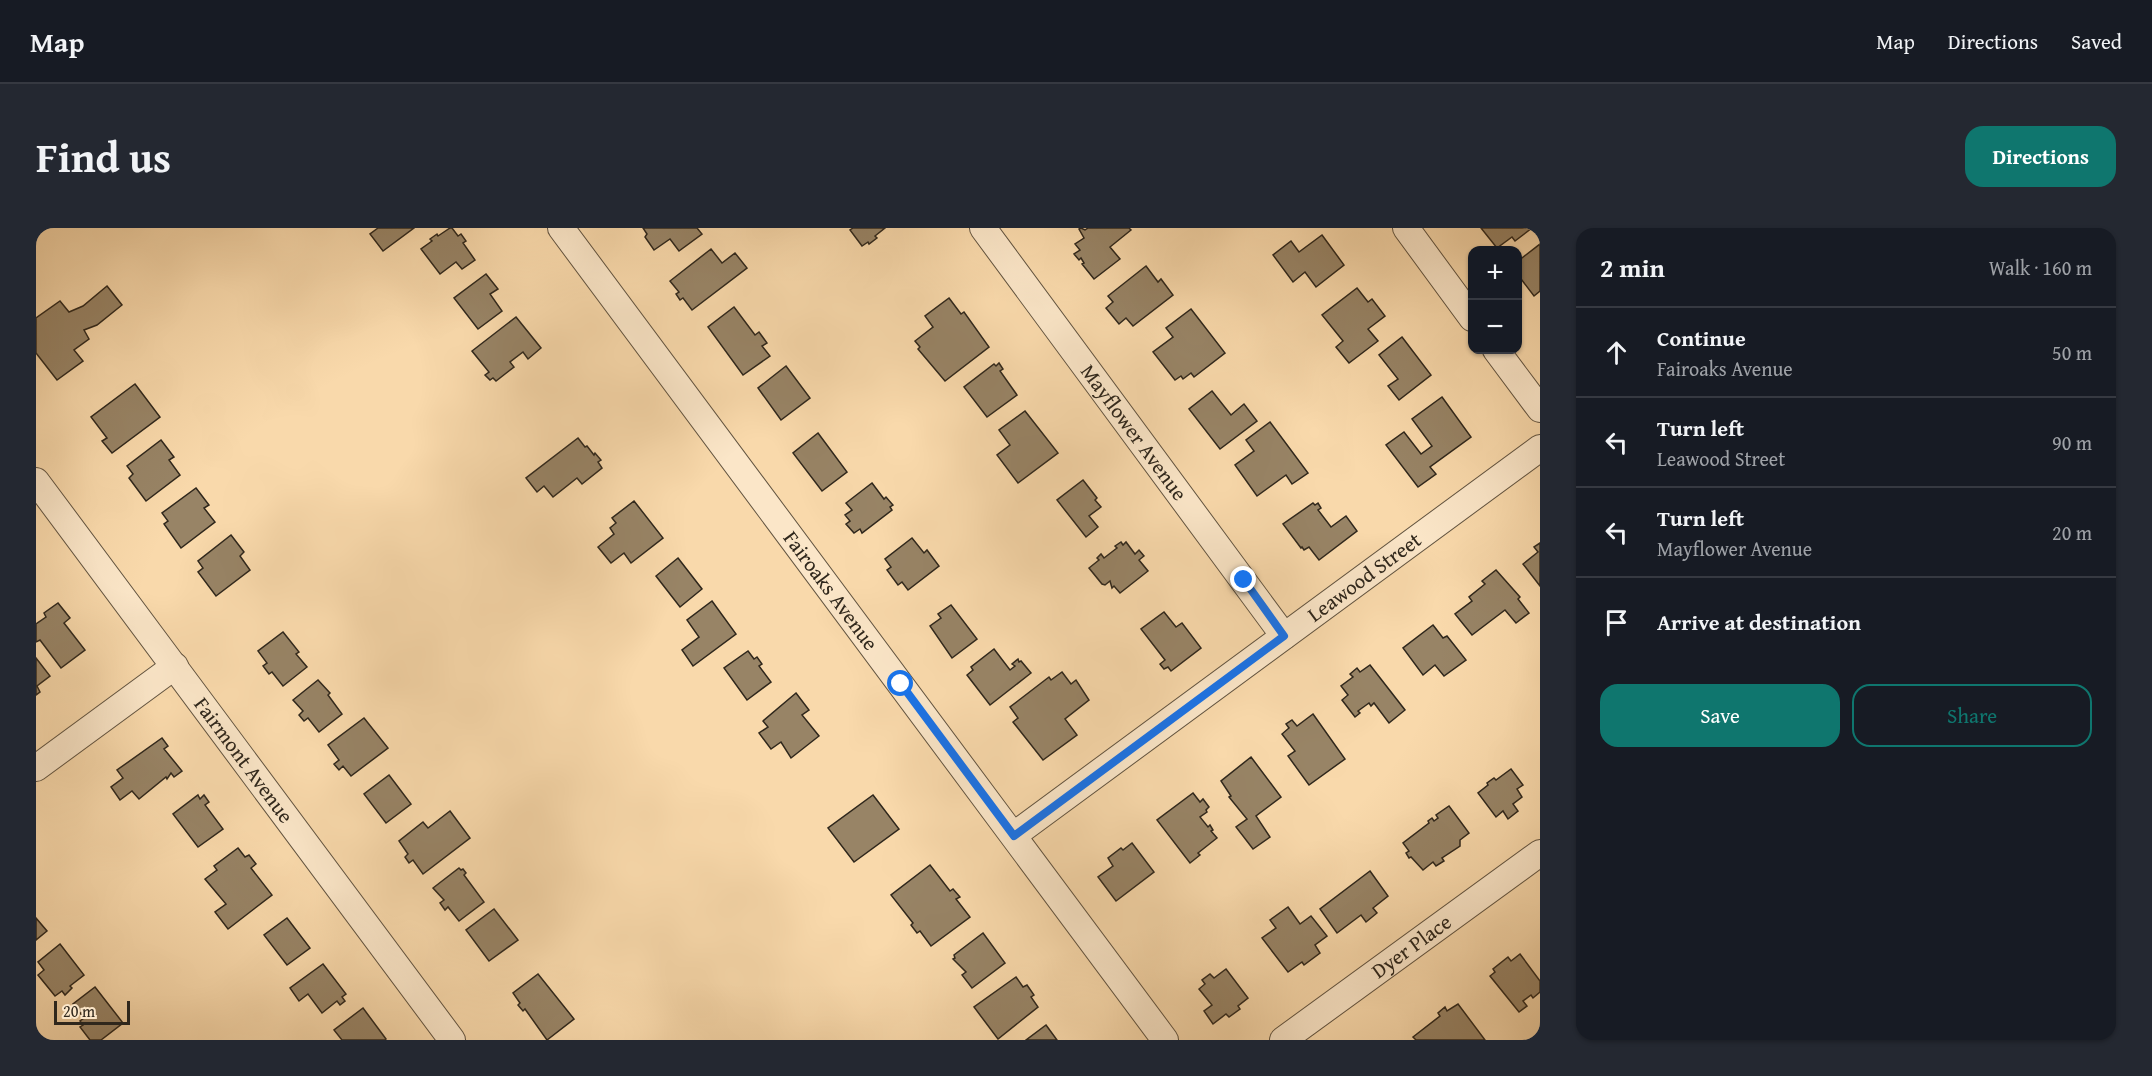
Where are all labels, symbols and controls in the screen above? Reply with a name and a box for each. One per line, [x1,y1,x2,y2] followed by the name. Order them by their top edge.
[30,21,84,62] text: Map
[1876,26,1915,57] text: Map
[1948,26,2038,57] text: Directions
[2071,26,2122,57] text: Saved
[36,126,171,187] text: Find us
[1965,126,2116,187] button: Directions
[1468,246,1522,354] map controls
[1468,246,1522,300] button: +
[1600,248,1665,287] text: 2 min
[1989,253,2092,282] text: Walk · 160 m
[1468,300,1522,354] button: −
[1657,322,1746,354] text: Continue
[1600,336,1633,369] icon: ahead
[2052,338,2092,367] text: 50 m
[1657,354,1793,383] text: Fairoaks Avenue
[1073,357,1195,507] street label: Mayflower Avenue
[1657,412,1744,444] text: Turn left
[1600,426,1633,459] icon: left
[2052,428,2092,457] text: 90 m
[1657,444,1785,473] text: Leawood Street
[1657,502,1744,534] text: Turn left
[1600,516,1633,549] icon: left
[2052,518,2092,547] text: 20 m
[776,524,886,657] street label: Fairoaks Avenue
[1301,524,1428,629] street label: Leawood Street
[1657,534,1812,563] text: Mayflower Avenue
[1230,566,1256,592] route end
[1600,606,1633,639] icon: arrive
[1657,606,1861,638] text: Arrive at destination
[887,670,913,696] route start
[1600,684,1840,747] button: Save
[1852,684,2092,747] button: Share
[187,690,302,830] street label: Fairmont Avenue
[1365,906,1458,986] street label: Dyer Place
[54,998,130,1026] scale bar
[63,999,95,1023] text: 20 m

